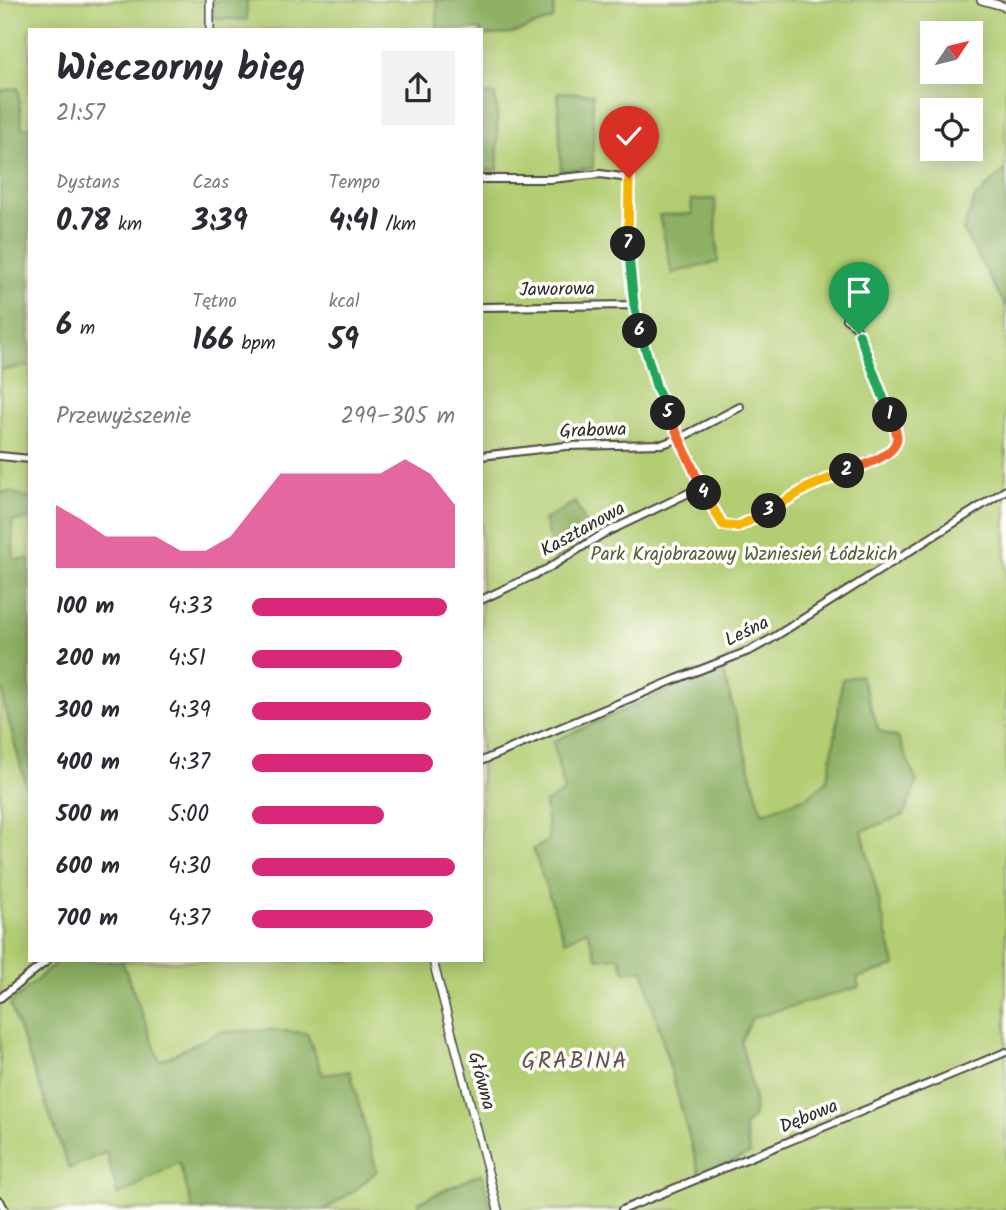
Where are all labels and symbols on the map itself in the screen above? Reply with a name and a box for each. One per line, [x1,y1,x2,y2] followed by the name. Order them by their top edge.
[920,21,984,84] north arrow
[599,106,659,178] pin
[610,226,646,262] pin: 7
[829,262,889,334] pin
[519,274,595,306] street label: Jaworowa
[622,314,658,348] pin: 6
[650,396,686,430] pin: 5
[872,398,908,432] pin: 1
[559,415,627,447] street label: Grabowa
[830,454,864,489] pin: 2
[686,476,722,510] pin: 4
[535,494,631,566] street label: Kasztanowa
[752,494,786,528] pin: 3
[591,540,897,570] park label: Park Krajobrazowy Wzniesień Łódzkich
[720,608,774,656] street label: Leśna
[522,1044,628,1080] district label: GRABINA
[459,1049,503,1113] street label: Główna
[775,1092,843,1142] street label: Dębowa

